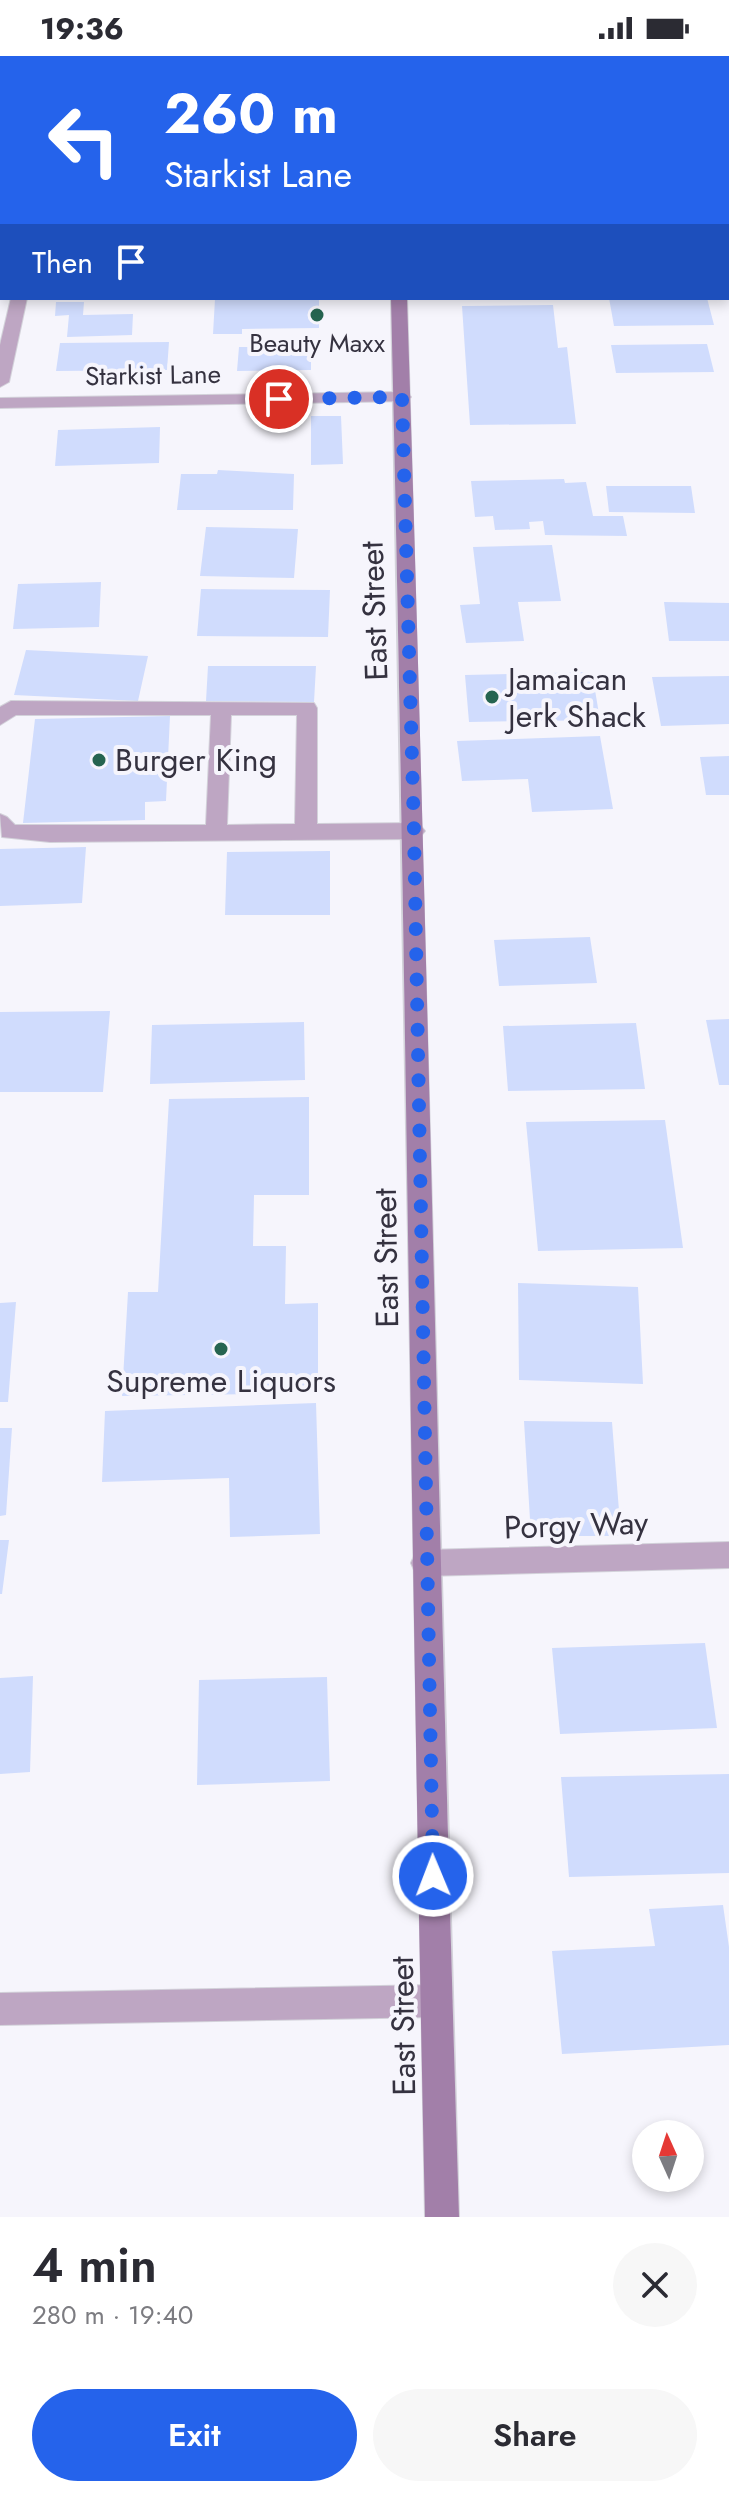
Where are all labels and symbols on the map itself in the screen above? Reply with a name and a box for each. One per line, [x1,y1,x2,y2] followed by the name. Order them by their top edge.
[308,306,326,324] marker: Beauty Maxx
[249,324,385,362] place label: Beauty Maxx
[85,355,221,395] street label: Starkist Lane
[245,365,313,433] pin
[349,540,399,682] street label: East Street
[504,656,647,739] place label: Jamaican Jerk Shack
[483,688,501,706] marker: Jamaican Jerk Shack
[115,737,277,783] place label: Burger King
[90,751,108,769] marker: Burger King
[362,1188,410,1328] street label: East Street
[212,1340,230,1358] marker: Supreme Liquors
[106,1358,336,1404] place label: Supreme Liquors
[503,1499,650,1551] street label: Porgy Way
[391,1834,475,1918] position arrow
[379,1956,427,2096] street label: East Street
[632,2120,704,2192] north arrow

